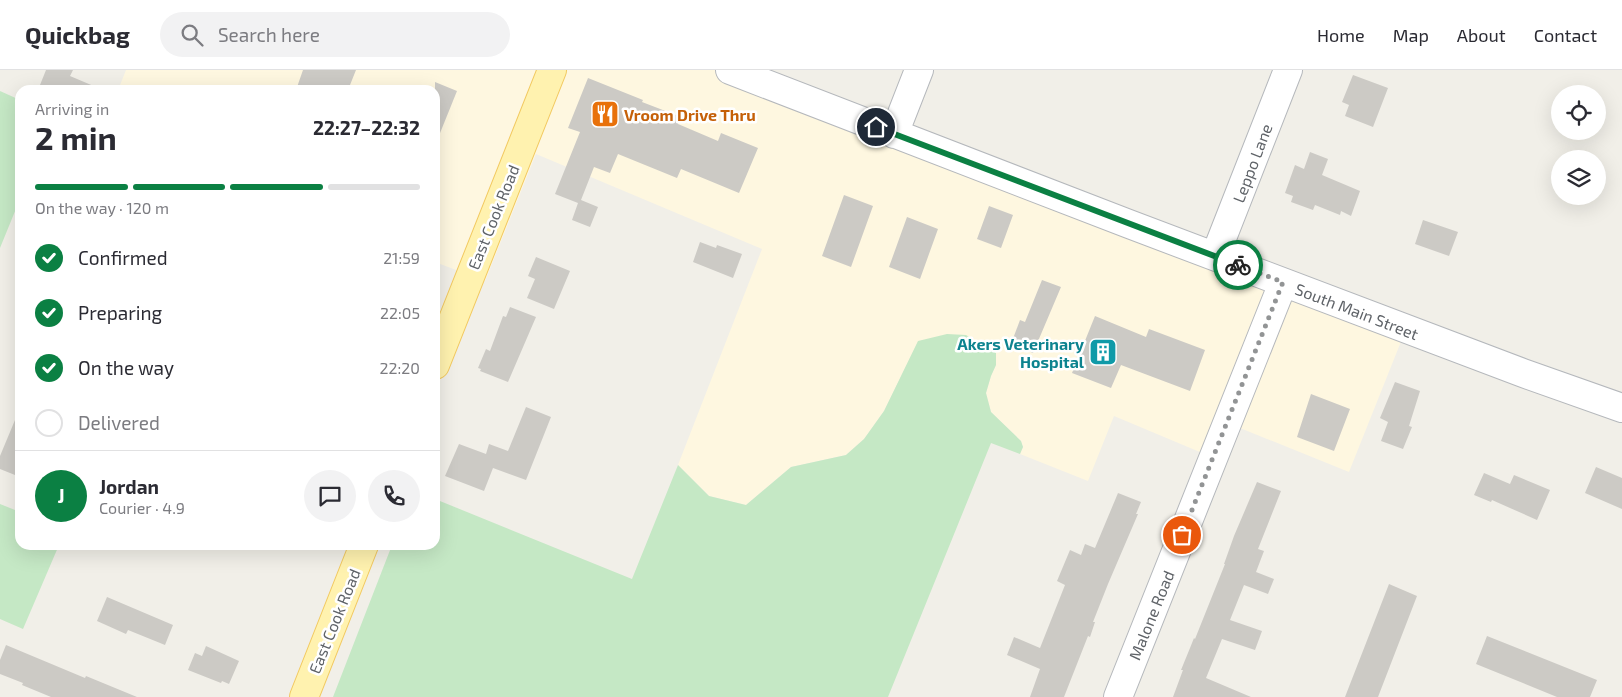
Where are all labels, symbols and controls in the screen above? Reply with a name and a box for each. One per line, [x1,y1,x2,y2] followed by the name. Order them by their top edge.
[160,12,510,57] search box
[25,20,130,49] text: Quickbag
[178,21,206,49] icon: search
[218,23,320,46] text: Search here
[1317,24,1365,46] text: Home
[1393,24,1429,46] text: Map
[1457,24,1506,46] text: About
[1534,24,1597,46] text: Contact
[1551,85,1606,205] map controls
[1551,85,1606,140] button: locate
[35,99,109,118] text: Arriving in
[590,99,620,129] restaurant icon: Vroom Drive Thru
[624,105,756,124] place label: Vroom Drive Thru
[855,106,897,148] pin
[862,113,890,141] icon: home
[313,116,420,139] text: 22:27–22:32
[35,118,117,156] text: 2 min
[1228,121,1276,205] street label: Leppo Lane
[1551,150,1606,205] button: layers
[463,162,523,272] street label: East Cook Road
[35,198,169,217] text: On the way · 120 m
[1213,240,1263,290] courier
[35,244,63,272] icon: check
[78,246,168,269] text: Confirmed
[383,248,420,267] text: 21:59
[1224,251,1252,279] icon: bike
[1293,279,1421,343] street label: South Main Street
[35,299,63,327] icon: check
[78,301,162,324] text: Preparing
[380,303,420,322] text: 22:05
[957,334,1085,371] place label: Akers Veterinary Hospital
[1088,337,1118,367] building icon: Akers Veterinary Hospital
[35,354,63,382] icon: check
[78,356,174,379] text: On the way
[380,358,420,377] text: 22:20
[78,411,160,434] text: Delivered
[304,470,356,522] button: chat
[368,470,420,522] button: phone
[99,475,159,498] text: Jordan
[57,484,65,507] text: J
[99,498,185,517] text: Courier · 4.9
[1161,514,1203,556] pin
[1168,521,1196,549] icon: bag
[304,566,364,676] street label: East Cook Road
[1124,567,1178,663] street label: Malone Road

